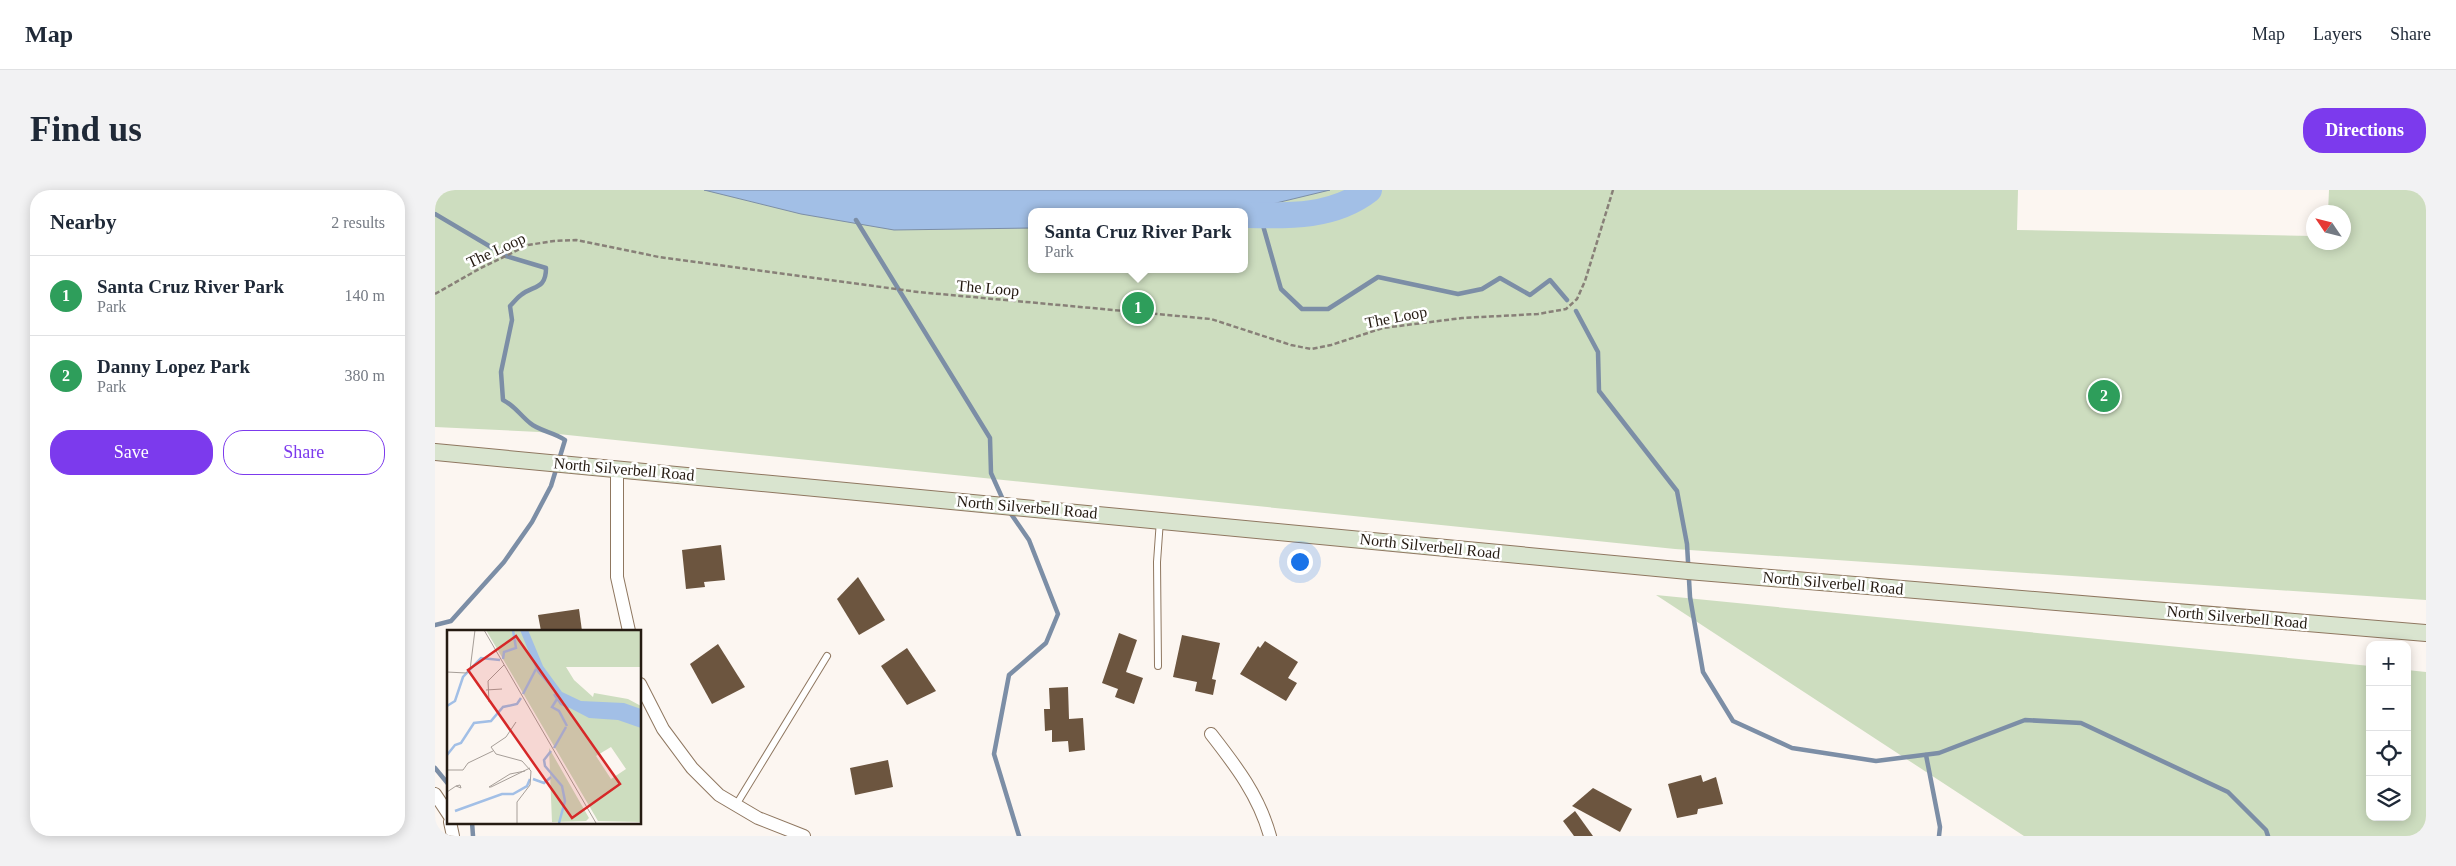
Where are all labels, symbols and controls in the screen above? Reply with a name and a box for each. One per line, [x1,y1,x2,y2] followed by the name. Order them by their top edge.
[25,21,73,47] text: Map
[2252,24,2285,44] text: Map
[2313,24,2362,44] text: Layers
[2390,24,2431,44] text: Share
[2303,108,2426,153] button: Directions
[30,110,142,149] text: Find us
[2306,205,2351,250] north arrow
[1028,208,1248,273] popup
[50,210,117,234] text: Nearby
[331,214,385,231] text: 2 results
[1045,221,1232,242] text: Santa Cruz River Park
[464,229,528,272] street label: The Loop
[1045,243,1074,260] text: Park
[97,276,284,297] text: Santa Cruz River Park
[956,277,1020,300] street label: The Loop
[62,287,70,304] text: 1
[345,287,385,304] text: 140 m
[1122,289,1154,327] pin: 1
[97,298,126,315] text: Park
[1364,303,1429,332] street label: The Loop
[97,356,250,377] text: Danny Lopez Park
[62,367,70,384] text: 2
[345,367,385,384] text: 380 m
[2088,377,2120,415] pin: 2
[97,378,126,395] text: Park
[50,430,213,475] button: Save
[223,430,385,475] button: Share
[553,454,695,484] street label: North Silverbell Road
[956,492,1098,522] street label: North Silverbell Road
[1359,530,1501,562] street label: North Silverbell Road
[1287,549,1313,575] your location
[1762,568,1904,598] street label: North Silverbell Road
[2166,602,2308,632] street label: North Silverbell Road
[447,630,641,824] inset map
[2366,641,2411,821] map controls
[2366,641,2411,686] button: +
[2366,686,2411,731] button: −
[2366,731,2411,776] button: locate
[2366,776,2411,821] button: layers

